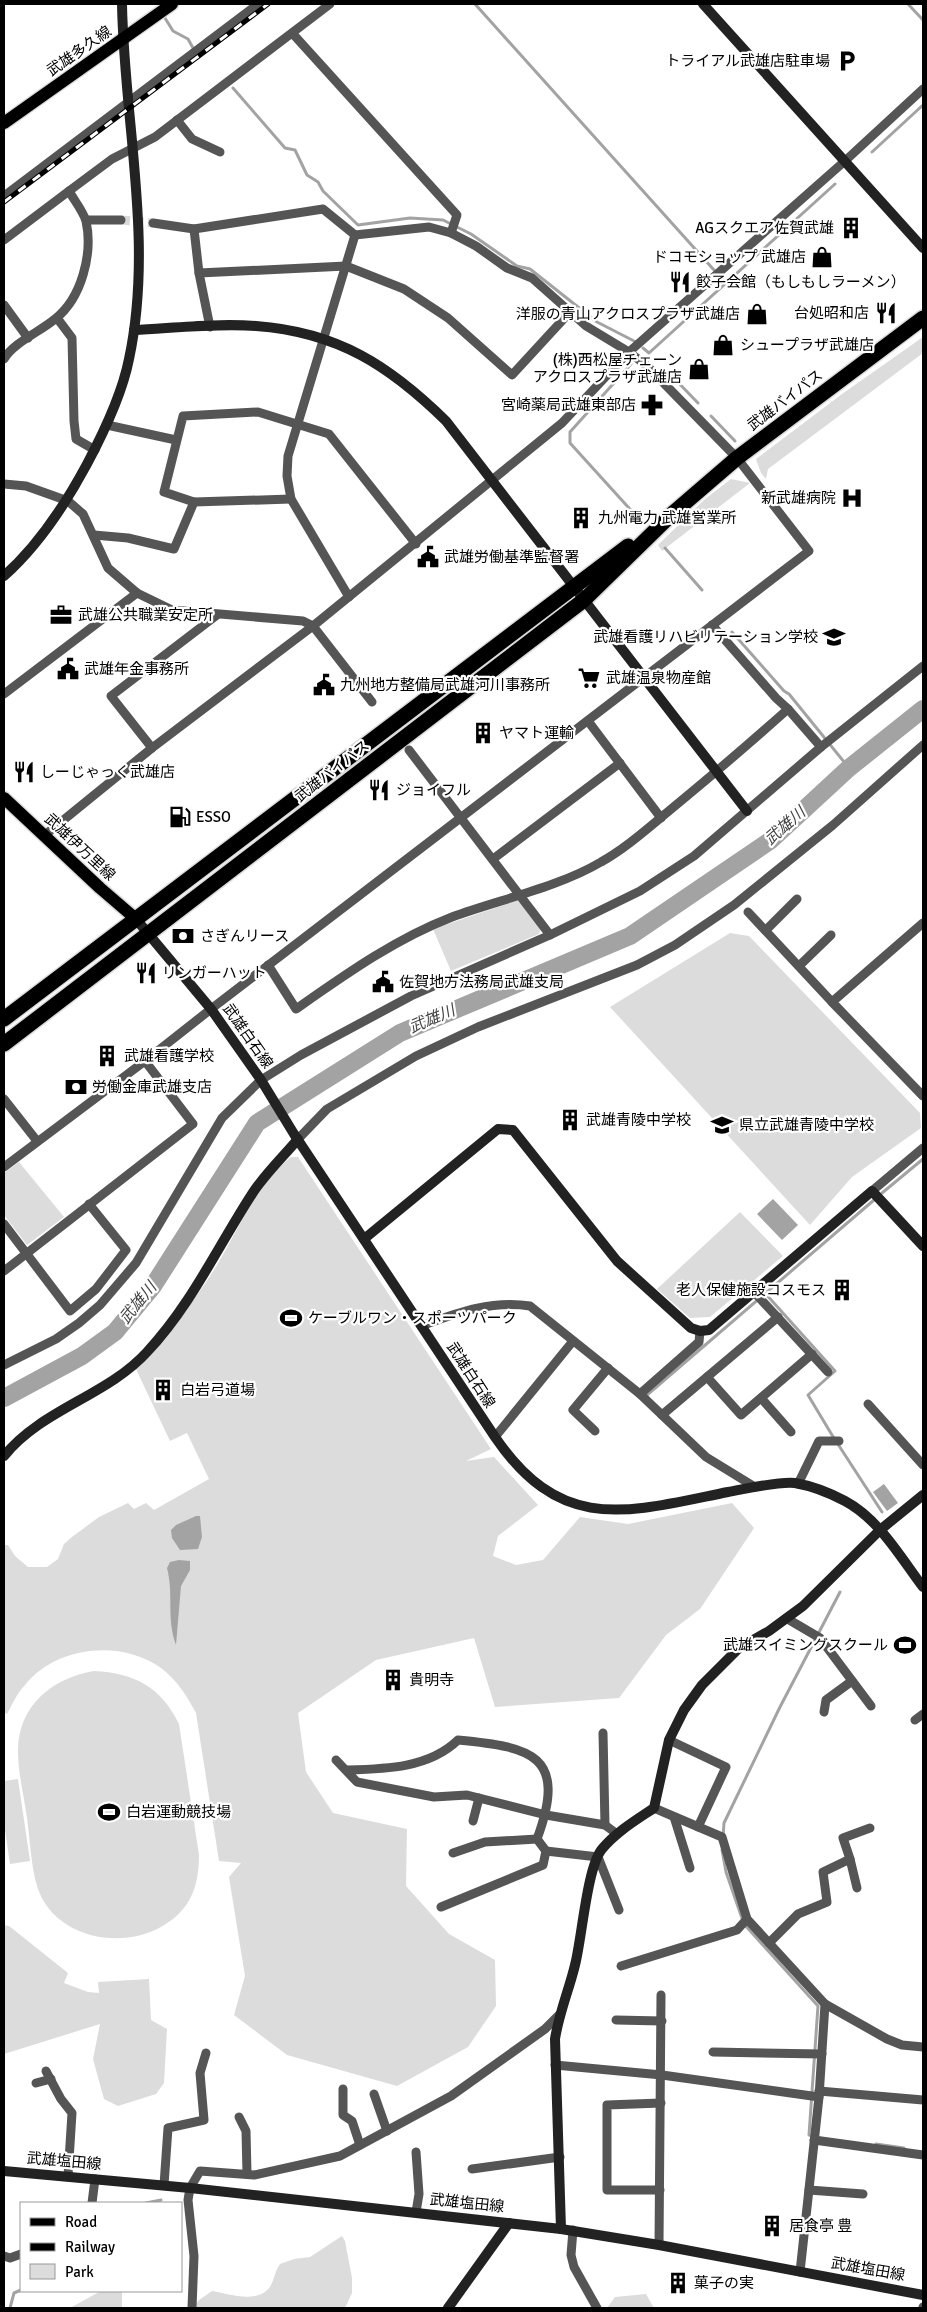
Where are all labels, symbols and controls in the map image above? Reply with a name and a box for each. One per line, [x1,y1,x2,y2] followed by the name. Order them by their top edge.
[43,22,115,80] street label: 武雄多久線
[834,48,860,74] parking icon: トライアル武雄店駐車場
[665,52,830,70] place label: トライアル武雄店駐車場
[838,215,864,241] building icon: AGスクエア佐賀武雄
[695,219,834,237] place label: AGスクエア佐賀武雄
[809,244,835,270] shop icon: ドコモショップ 武雄店
[653,248,806,266] place label: ドコモショップ 武雄店
[667,269,693,295] restaurant icon: 餃子会館（もしもしラーメン）
[696,273,905,291] place label: 餃子会館（もしもしラーメン）
[873,300,899,326] restaurant icon: 台処昭和店
[744,301,770,327] shop icon: 洋服の青山アクロスプラザ武雄店
[794,304,869,322] place label: 台処昭和店
[516,305,740,323] place label: 洋服の青山アクロスプラザ武雄店
[710,332,736,358] shop icon: シュープラザ武雄店
[740,336,874,354] place label: シュープラザ武雄店
[533,351,682,386] place label: (株)西松屋チェーン アクロスプラザ武雄店
[686,356,712,382] shop icon: (株)西松屋チェーン アクロスプラザ武雄店
[744,366,826,434] street label: 武雄バイパス
[639,392,665,418] pharmacy icon: 宮崎薬局武雄東部店
[501,396,636,414] place label: 宮崎薬局武雄東部店
[839,485,865,511] hospital icon: 新武雄病院
[761,489,836,507] place label: 新武雄病院
[568,505,594,531] building icon: 九州電力 武雄営業所
[598,509,736,527] place label: 九州電力 武雄営業所
[415,544,441,570] public building icon: 武雄労働基準監督署
[444,548,579,566] place label: 武雄労働基準監督署
[48,602,74,628] office icon: 武雄公共職業安定所
[78,606,213,624] place label: 武雄公共職業安定所
[821,624,847,650] school or university icon: 武雄看護リハビリテーション学校
[593,628,818,646] place label: 武雄看護リハビリテーション学校
[55,656,81,682] public building icon: 武雄年金事務所
[84,660,189,678] place label: 武雄年金事務所
[576,665,602,691] supermarket icon: 武雄温泉物産館
[606,669,711,687] place label: 武雄温泉物産館
[311,672,337,698] public building icon: 九州地方整備局武雄河川事務所
[340,676,550,694] place label: 九州地方整備局武雄河川事務所
[470,720,496,746] building icon: ヤマト運輸
[499,724,574,742] place label: ヤマト運輸
[291,736,373,806] street label: 武雄バイパス
[11,759,37,785] restaurant icon: しーじゃっく武雄店
[40,763,175,781] place label: しーじゃっく武雄店
[366,777,392,803] restaurant icon: ジョイフル
[396,781,471,799] place label: ジョイフル
[760,801,811,849] water label: 武雄川
[167,804,193,830] fuel station icon: ESSO
[196,808,231,826] place label: ESSO
[41,810,119,884] street label: 武雄伊万里線
[170,923,196,949] bank icon: さぎんリース
[200,927,289,945] place label: さぎんリース
[133,960,159,986] restaurant icon: リンガーハット
[162,964,267,982] place label: リンガーハット
[370,969,396,995] public building icon: 佐賀地方法務局武雄支局
[399,973,564,991] place label: 佐賀地方法務局武雄支局
[219,1000,277,1072] street label: 武雄白石線
[406,1000,460,1038] water label: 武雄川
[94,1043,120,1069] building icon: 武雄看護学校
[124,1047,214,1065] place label: 武雄看護学校
[63,1074,89,1100] bank icon: 労働金庫武雄支店
[92,1078,212,1096] place label: 労働金庫武雄支店
[557,1107,583,1133] building icon: 武雄青陵中学校
[586,1111,691,1129] place label: 武雄青陵中学校
[709,1112,735,1138] school or university icon: 県立武雄青陵中学校
[739,1116,874,1134] place label: 県立武雄青陵中学校
[115,1277,162,1328] water label: 武雄川
[829,1277,855,1303] building icon: 老人保健施設コスモス
[676,1281,826,1299] place label: 老人保健施設コスモス
[278,1305,304,1331] sports icon: ケーブルワン・スポーツパーク
[308,1309,517,1327] place label: ケーブルワン・スポーツパーク
[443,1339,499,1411] street label: 武雄白石線
[150,1377,176,1403] building icon: 白岩弓道場
[180,1381,255,1399] place label: 白岩弓道場
[892,1632,918,1658] sports icon: 武雄スイミングスクール
[723,1636,888,1654] place label: 武雄スイミングスクール
[380,1667,406,1693] building icon: 貴明寺
[409,1671,454,1689] place label: 貴明寺
[96,1799,122,1825] sports icon: 白岩運動競技場
[126,1803,231,1821] place label: 白岩運動競技場
[26,2149,102,2173] street label: 武雄塩田線
[429,2190,505,2216] street label: 武雄塩田線
[20,2202,182,2292] legend
[65,2213,97,2231] text: Road
[759,2213,785,2239] building icon: 居食亭 豊
[789,2217,852,2235] place label: 居食亭 豊
[65,2238,115,2256] text: Railway
[829,2254,907,2284] street label: 武雄塩田線
[65,2263,94,2281] text: Park
[665,2270,691,2296] building icon: 菓子の実
[694,2274,754,2292] place label: 菓子の実

